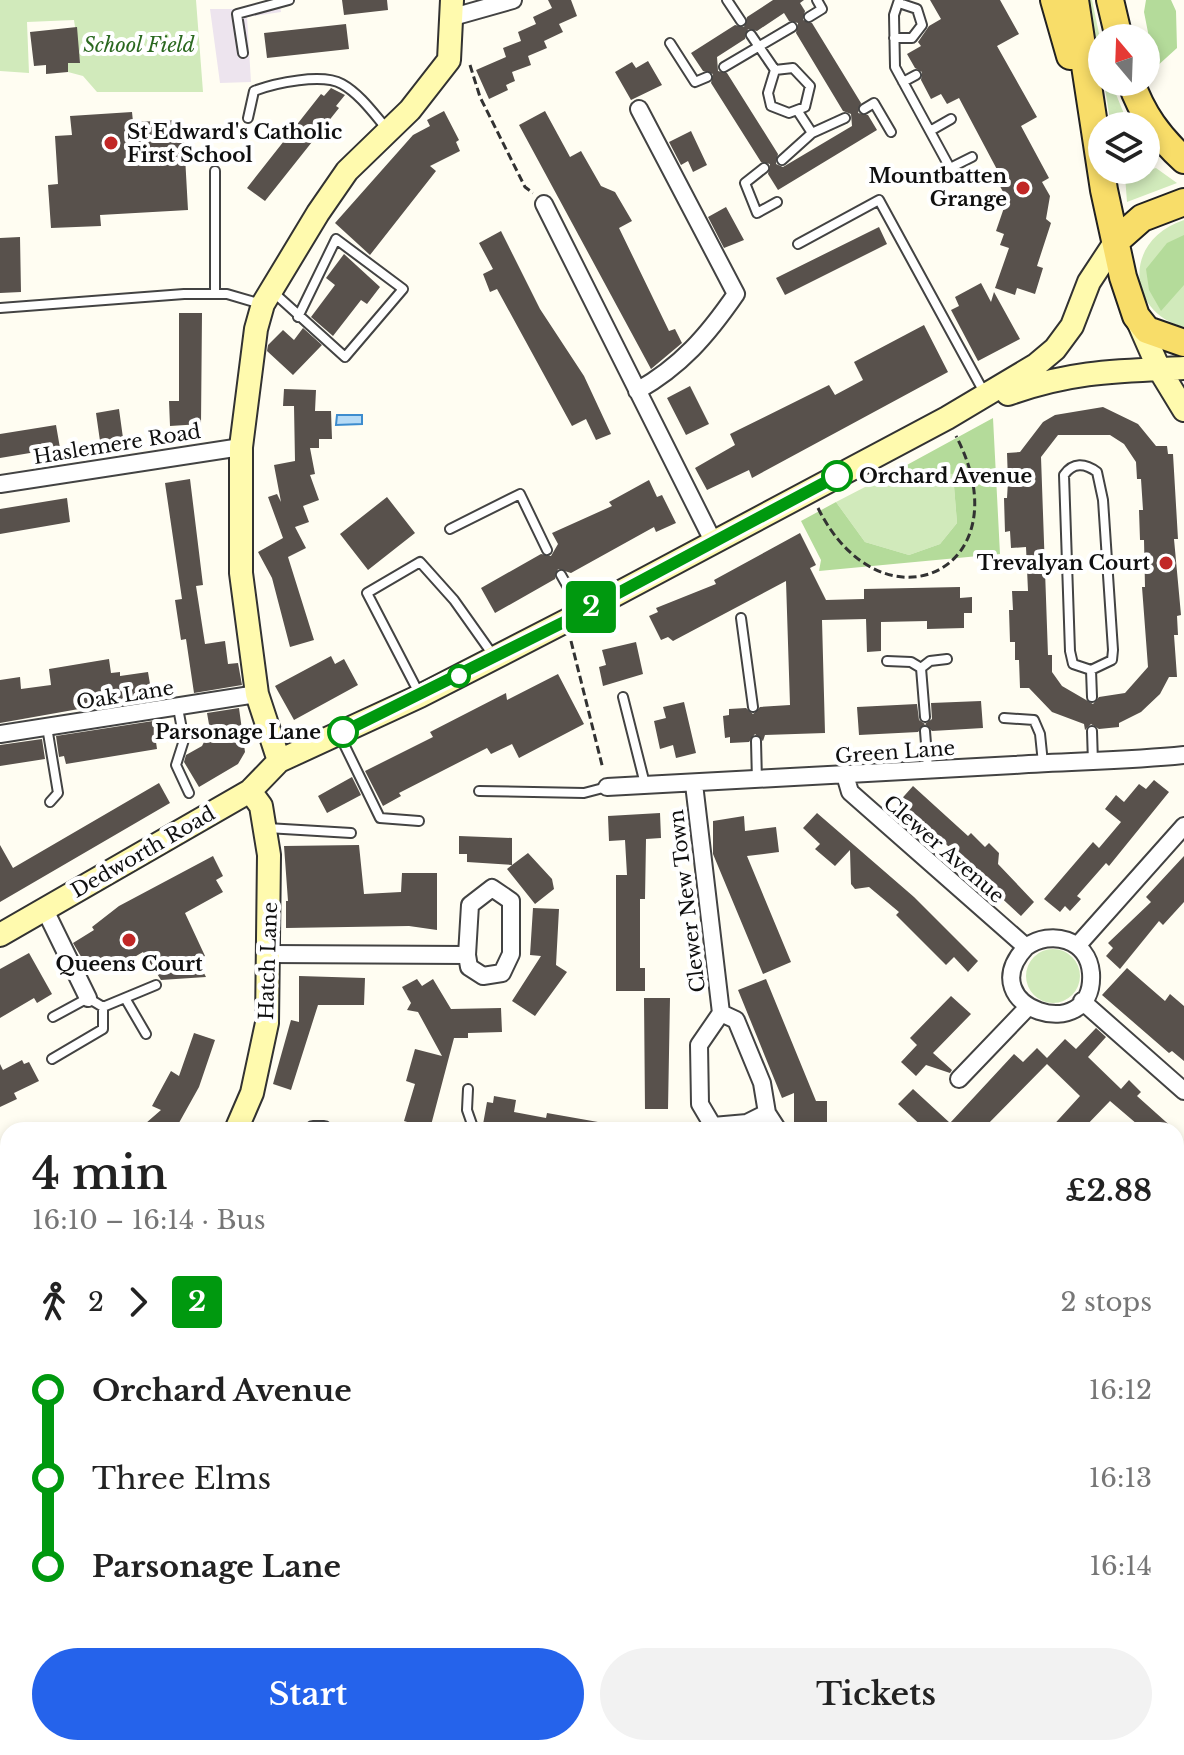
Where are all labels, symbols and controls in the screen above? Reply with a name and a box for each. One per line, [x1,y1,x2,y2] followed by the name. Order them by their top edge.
[1088,24,1160,96] north arrow
[1088,24,1160,184] map controls
[83,33,195,57] park label: School Field
[1088,112,1160,184] button: layers
[127,120,342,167] place label: St Edward's Catholic First School
[102,134,120,152] marker: St Edward's Catholic First School
[869,164,1007,211] place label: Mountbatten Grange
[1014,179,1032,197] marker: Mountbatten Grange
[32,419,202,469] street label: Haslemere Road
[822,461,852,491] marker: Orchard Avenue
[859,464,1032,488] place label: Orchard Avenue
[977,551,1150,575] place label: Trevalyan Court
[1157,554,1175,572] marker: Trevalyan Court
[565,581,617,633] line badge: 2
[582,589,600,624] text: 2
[448,665,470,687] unlabelled marker
[74,675,176,715] street label: Oak Lane
[328,717,358,747] marker: Parsonage Lane
[155,720,321,744] place label: Parsonage Lane
[834,736,956,768] street label: Green Lane
[879,790,1009,908] street label: Clewer Avenue
[67,801,219,903] street label: Dedworth Road
[664,808,710,994] street label: Clewer New Town
[254,902,282,1020] street label: Hatch Lane
[120,931,138,949] marker: Queens Court
[55,952,203,976] place label: Queens Court
[32,1146,167,1201] text: 4 min
[1065,1172,1152,1209] text: £2.88
[32,1204,266,1236] text: 16:10 – 16:14 · Bus
[32,1280,76,1324] icon: walk
[116,1280,160,1324] icon: forward
[188,1284,206,1319] text: 2
[88,1286,104,1318] text: 2
[1060,1286,1152,1318] text: 2 stops
[92,1372,352,1409] text: Orchard Avenue
[1089,1374,1152,1406] text: 16:12
[92,1460,271,1497] text: Three Elms
[1089,1462,1152,1494] text: 16:13
[92,1548,341,1585] text: Parsonage Lane
[1089,1550,1152,1582] text: 16:14
[32,1648,584,1740] button: Start
[600,1648,1152,1740] button: Tickets

